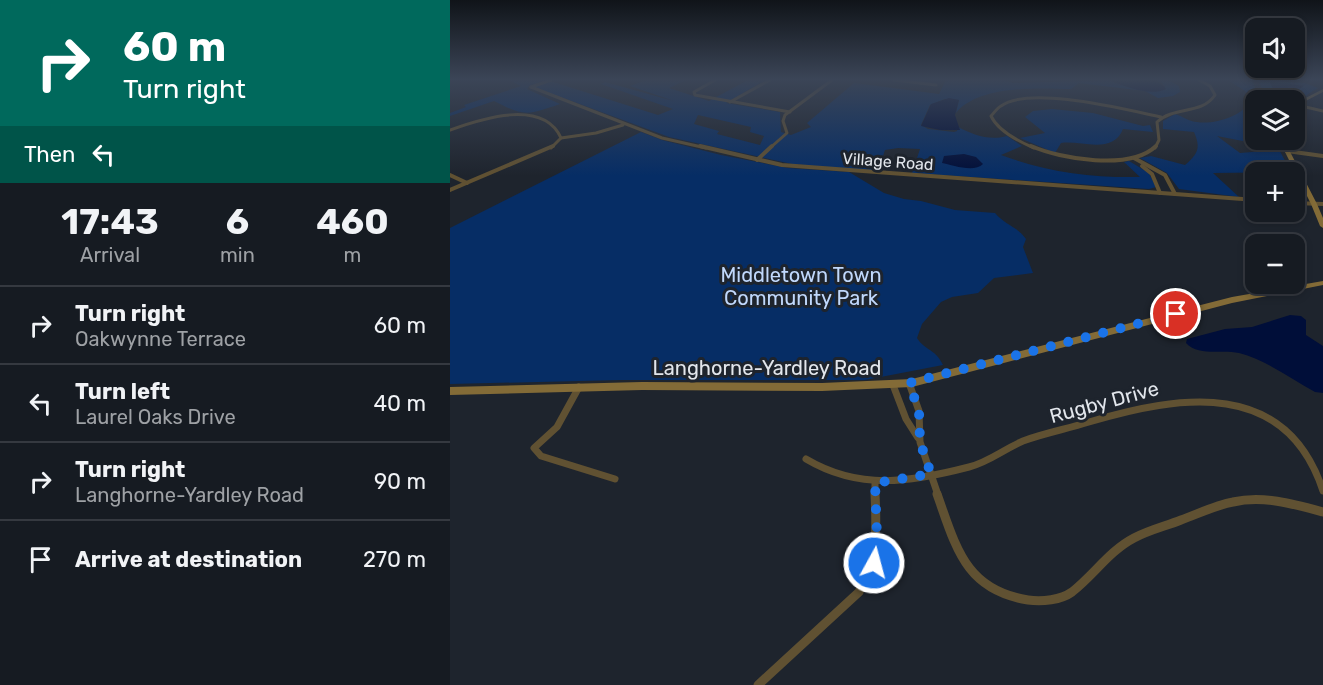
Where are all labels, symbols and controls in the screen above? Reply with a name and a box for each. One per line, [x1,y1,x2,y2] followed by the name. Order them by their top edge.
[1245,18,1305,294] map controls
[1245,18,1305,78] button: sound
[123,22,226,72] text: 60 m
[24,24,102,102] icon: right
[123,73,246,105] text: Turn right
[1245,90,1305,150] button: layers
[87,138,120,171] icon: left
[24,141,75,168] text: Then
[842,149,934,174] street label: Village Road
[1245,162,1305,222] button: +
[61,200,159,243] text: 17:43
[226,200,249,243] text: 6
[316,200,389,243] text: 460
[1245,234,1305,294] button: −
[80,243,140,267] text: Arrival
[220,243,255,267] text: min
[344,243,361,267] text: m
[720,263,882,310] park label: Middletown Town Community Park
[1150,288,1201,339] pin
[1159,297,1192,330] icon: arrive
[75,300,185,327] text: Turn right
[24,309,57,342] icon: right
[374,312,426,339] text: 60 m
[75,327,246,351] text: Oakwynne Terrace
[652,356,882,380] street label: Langhorne-Yardley Road
[1047,376,1161,428] street label: Rugby Drive
[75,378,170,405] text: Turn left
[24,387,57,420] icon: left
[373,390,426,417] text: 40 m
[75,405,236,429] text: Laurel Oaks Drive
[75,456,185,483] text: Turn right
[24,465,57,498] icon: right
[374,468,426,495] text: 90 m
[75,483,304,507] text: Langhorne-Yardley Road
[842,531,906,595] position arrow
[24,543,57,576] icon: arrive
[75,546,302,573] text: Arrive at destination
[363,546,426,573] text: 270 m

